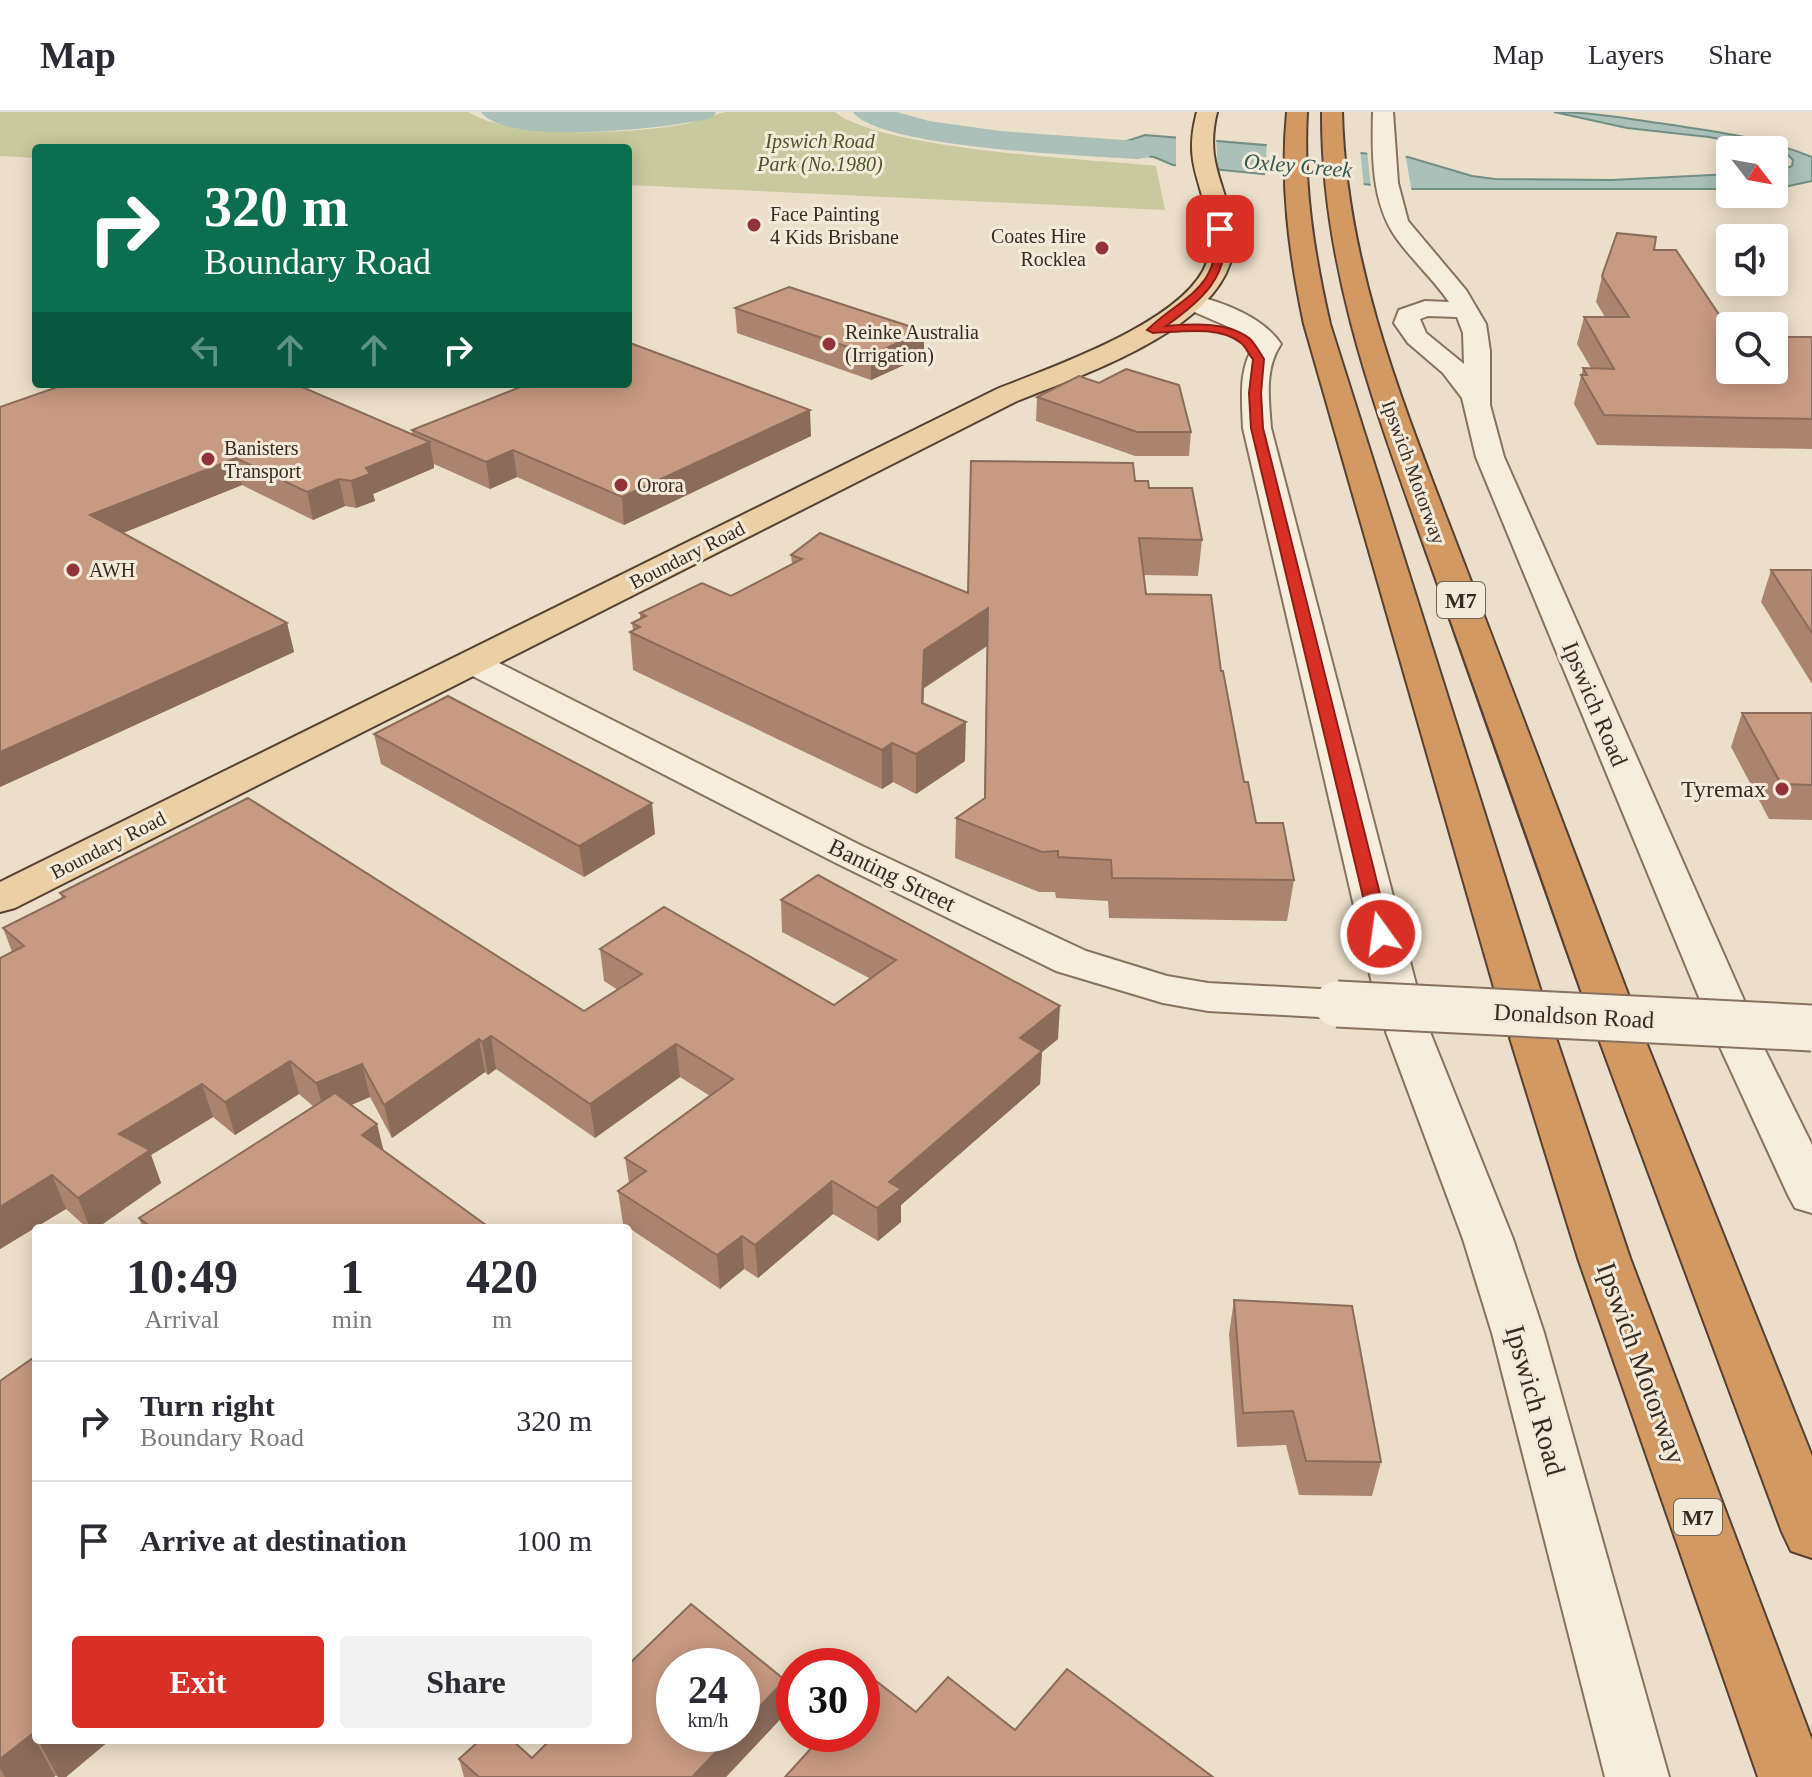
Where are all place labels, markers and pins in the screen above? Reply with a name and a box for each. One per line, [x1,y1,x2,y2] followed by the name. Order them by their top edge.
[1186,195,1254,263] pin
[770,203,899,248] place label: Face Painting 4 Kids Brisbane
[745,216,763,234] marker: Face Painting 4 Kids Brisbane
[991,225,1086,270] place label: Coates Hire Rocklea
[1093,239,1111,257] marker: Coates Hire Rocklea
[845,321,979,367] place label: Reinke Australia (Irrigation)
[820,335,838,353] marker: Reinke Australia (Irrigation)
[224,437,301,483] place label: Banisters Transport
[199,450,217,468] marker: Banisters Transport
[637,474,684,496] place label: Orora
[612,476,630,494] marker: Orora
[89,559,135,581] place label: AWH
[64,561,82,579] marker: AWH
[1681,776,1766,802] place label: Tyremax
[1773,780,1791,798] marker: Tyremax

